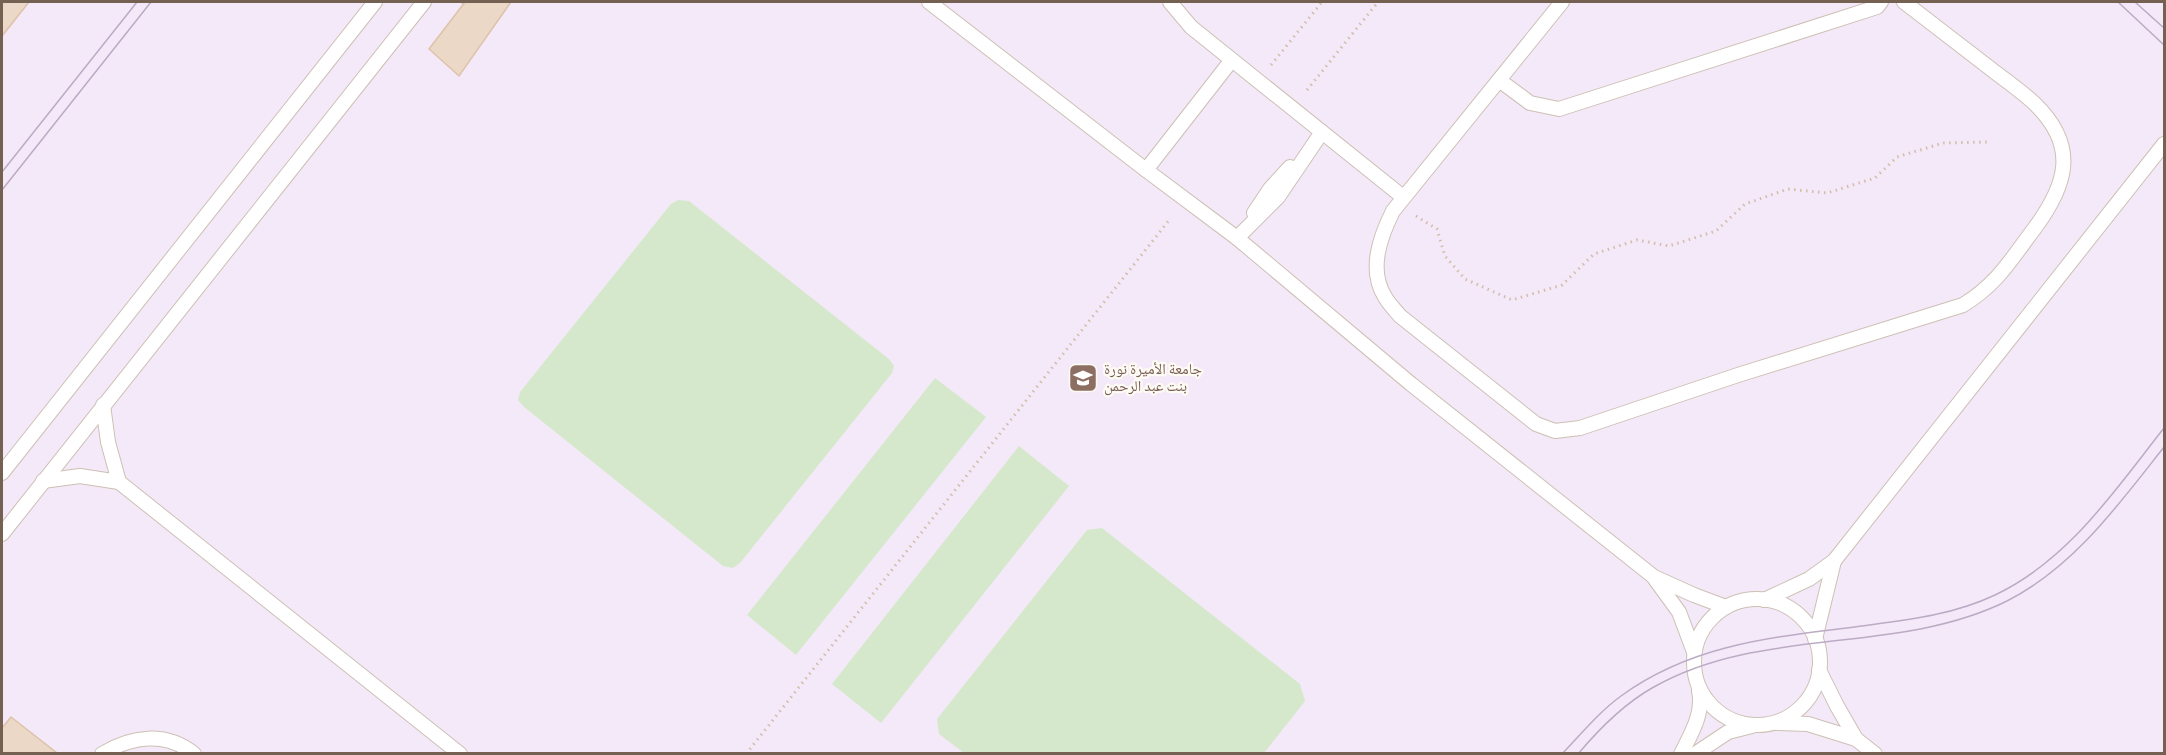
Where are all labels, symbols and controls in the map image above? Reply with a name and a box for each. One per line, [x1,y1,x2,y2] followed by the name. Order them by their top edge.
[1104,359,1202,397] place label: جامعة الأميرة نورة بنت عبد الرحمن
[1067,362,1099,394] school or university icon: جامعة الأميرة نورة بنت عبد الرحمن

